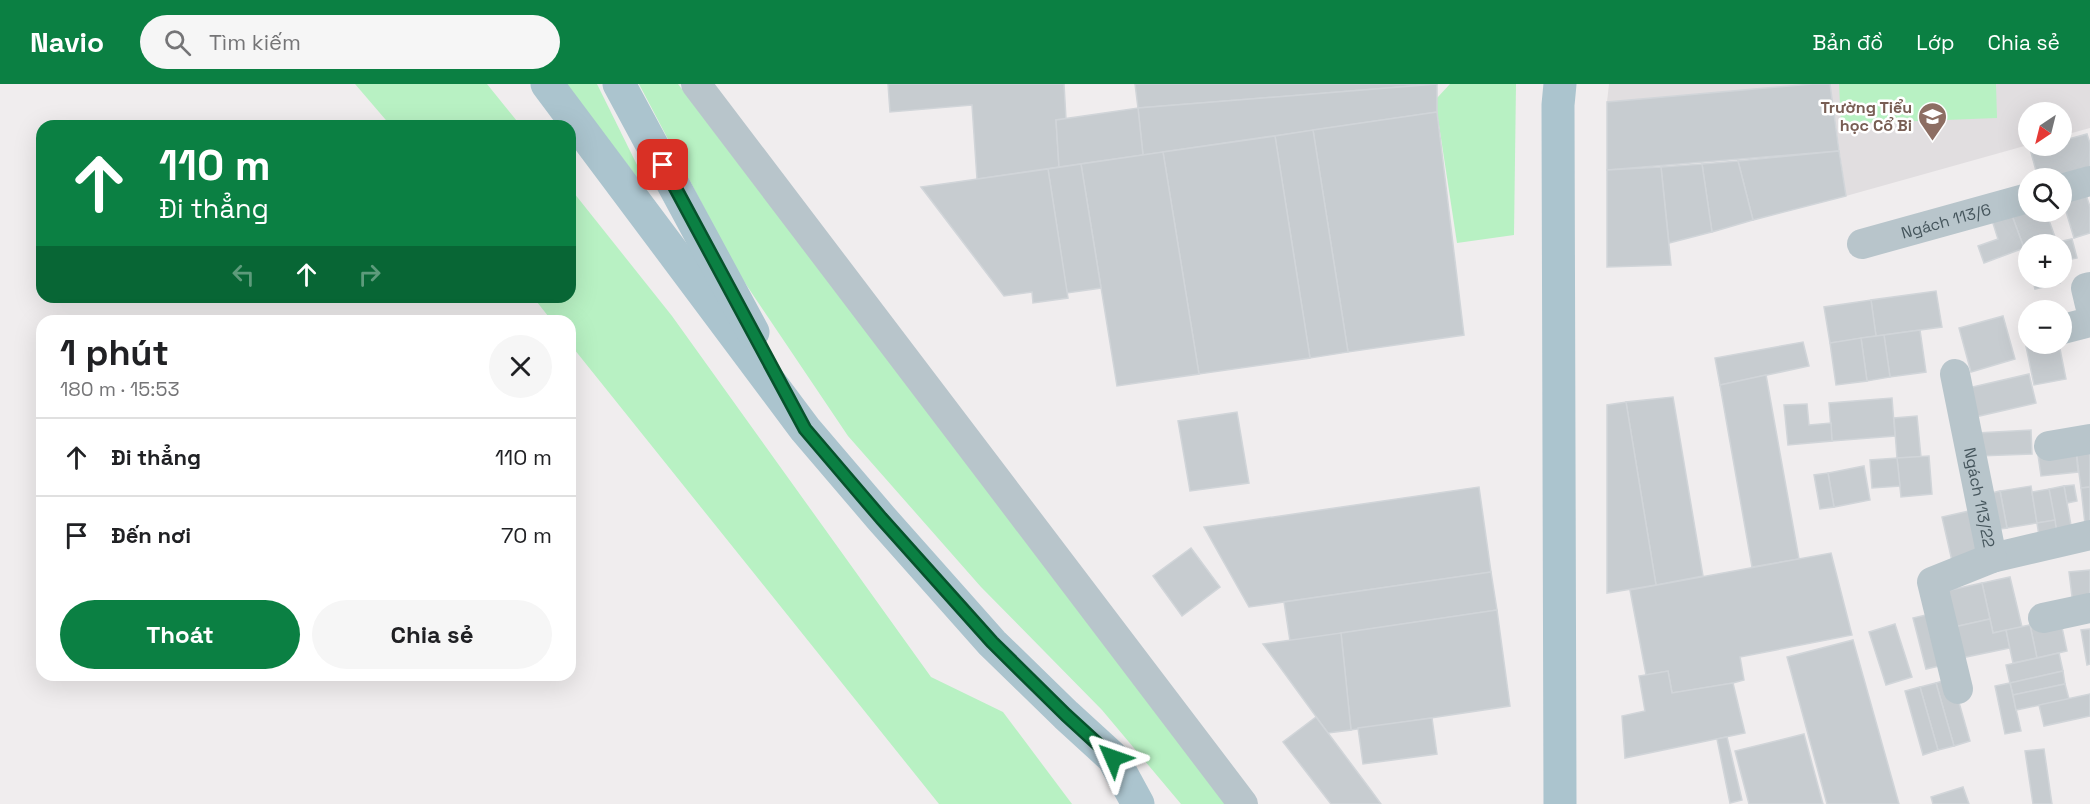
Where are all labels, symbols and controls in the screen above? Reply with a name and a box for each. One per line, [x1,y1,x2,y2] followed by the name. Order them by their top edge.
[140,15,560,69] search box
[30,24,104,60] text: Navio
[161,26,194,59] icon: search
[209,28,301,56] text: Tìm kiếm
[1813,29,1883,56] text: Bản đồ
[1916,29,1955,56] text: Lớp
[1988,29,2060,56] text: Chia sẻ
[1820,97,1912,136] place label: Trường Tiểu học Cổ Bi
[1917,100,1949,142] school or university icon: Trường Tiểu học Cổ Bi
[2018,102,2072,156] north arrow
[2018,102,2072,354] map controls
[159,139,271,192] text: 110 m
[637,139,688,190] pin
[60,144,138,222] icon: ahead
[646,148,679,181] icon: arrive
[2018,168,2072,222] button: search
[159,191,269,226] text: Đi thẳng
[1899,198,1993,243] street label: Ngách 113/6
[2018,234,2072,288] button: +
[227,258,260,291] icon: left
[290,258,323,291] icon: ahead
[353,258,386,291] icon: right
[2018,300,2072,354] button: −
[60,330,169,376] text: 1 phút
[489,335,552,398] button: close
[60,376,179,402] text: 180 m · 15:53
[60,441,93,474] icon: ahead
[111,443,201,471] text: Đi thẳng
[495,443,552,471] text: 110 m
[1960,446,2000,549] street label: Ngách 113/22
[60,519,93,552] icon: arrive
[111,521,191,549] text: Đến nơi
[501,521,552,549] text: 70 m
[60,600,300,669] button: Thoát
[312,600,552,669] button: Chia sẻ
[1081,726,1145,790] position arrow

